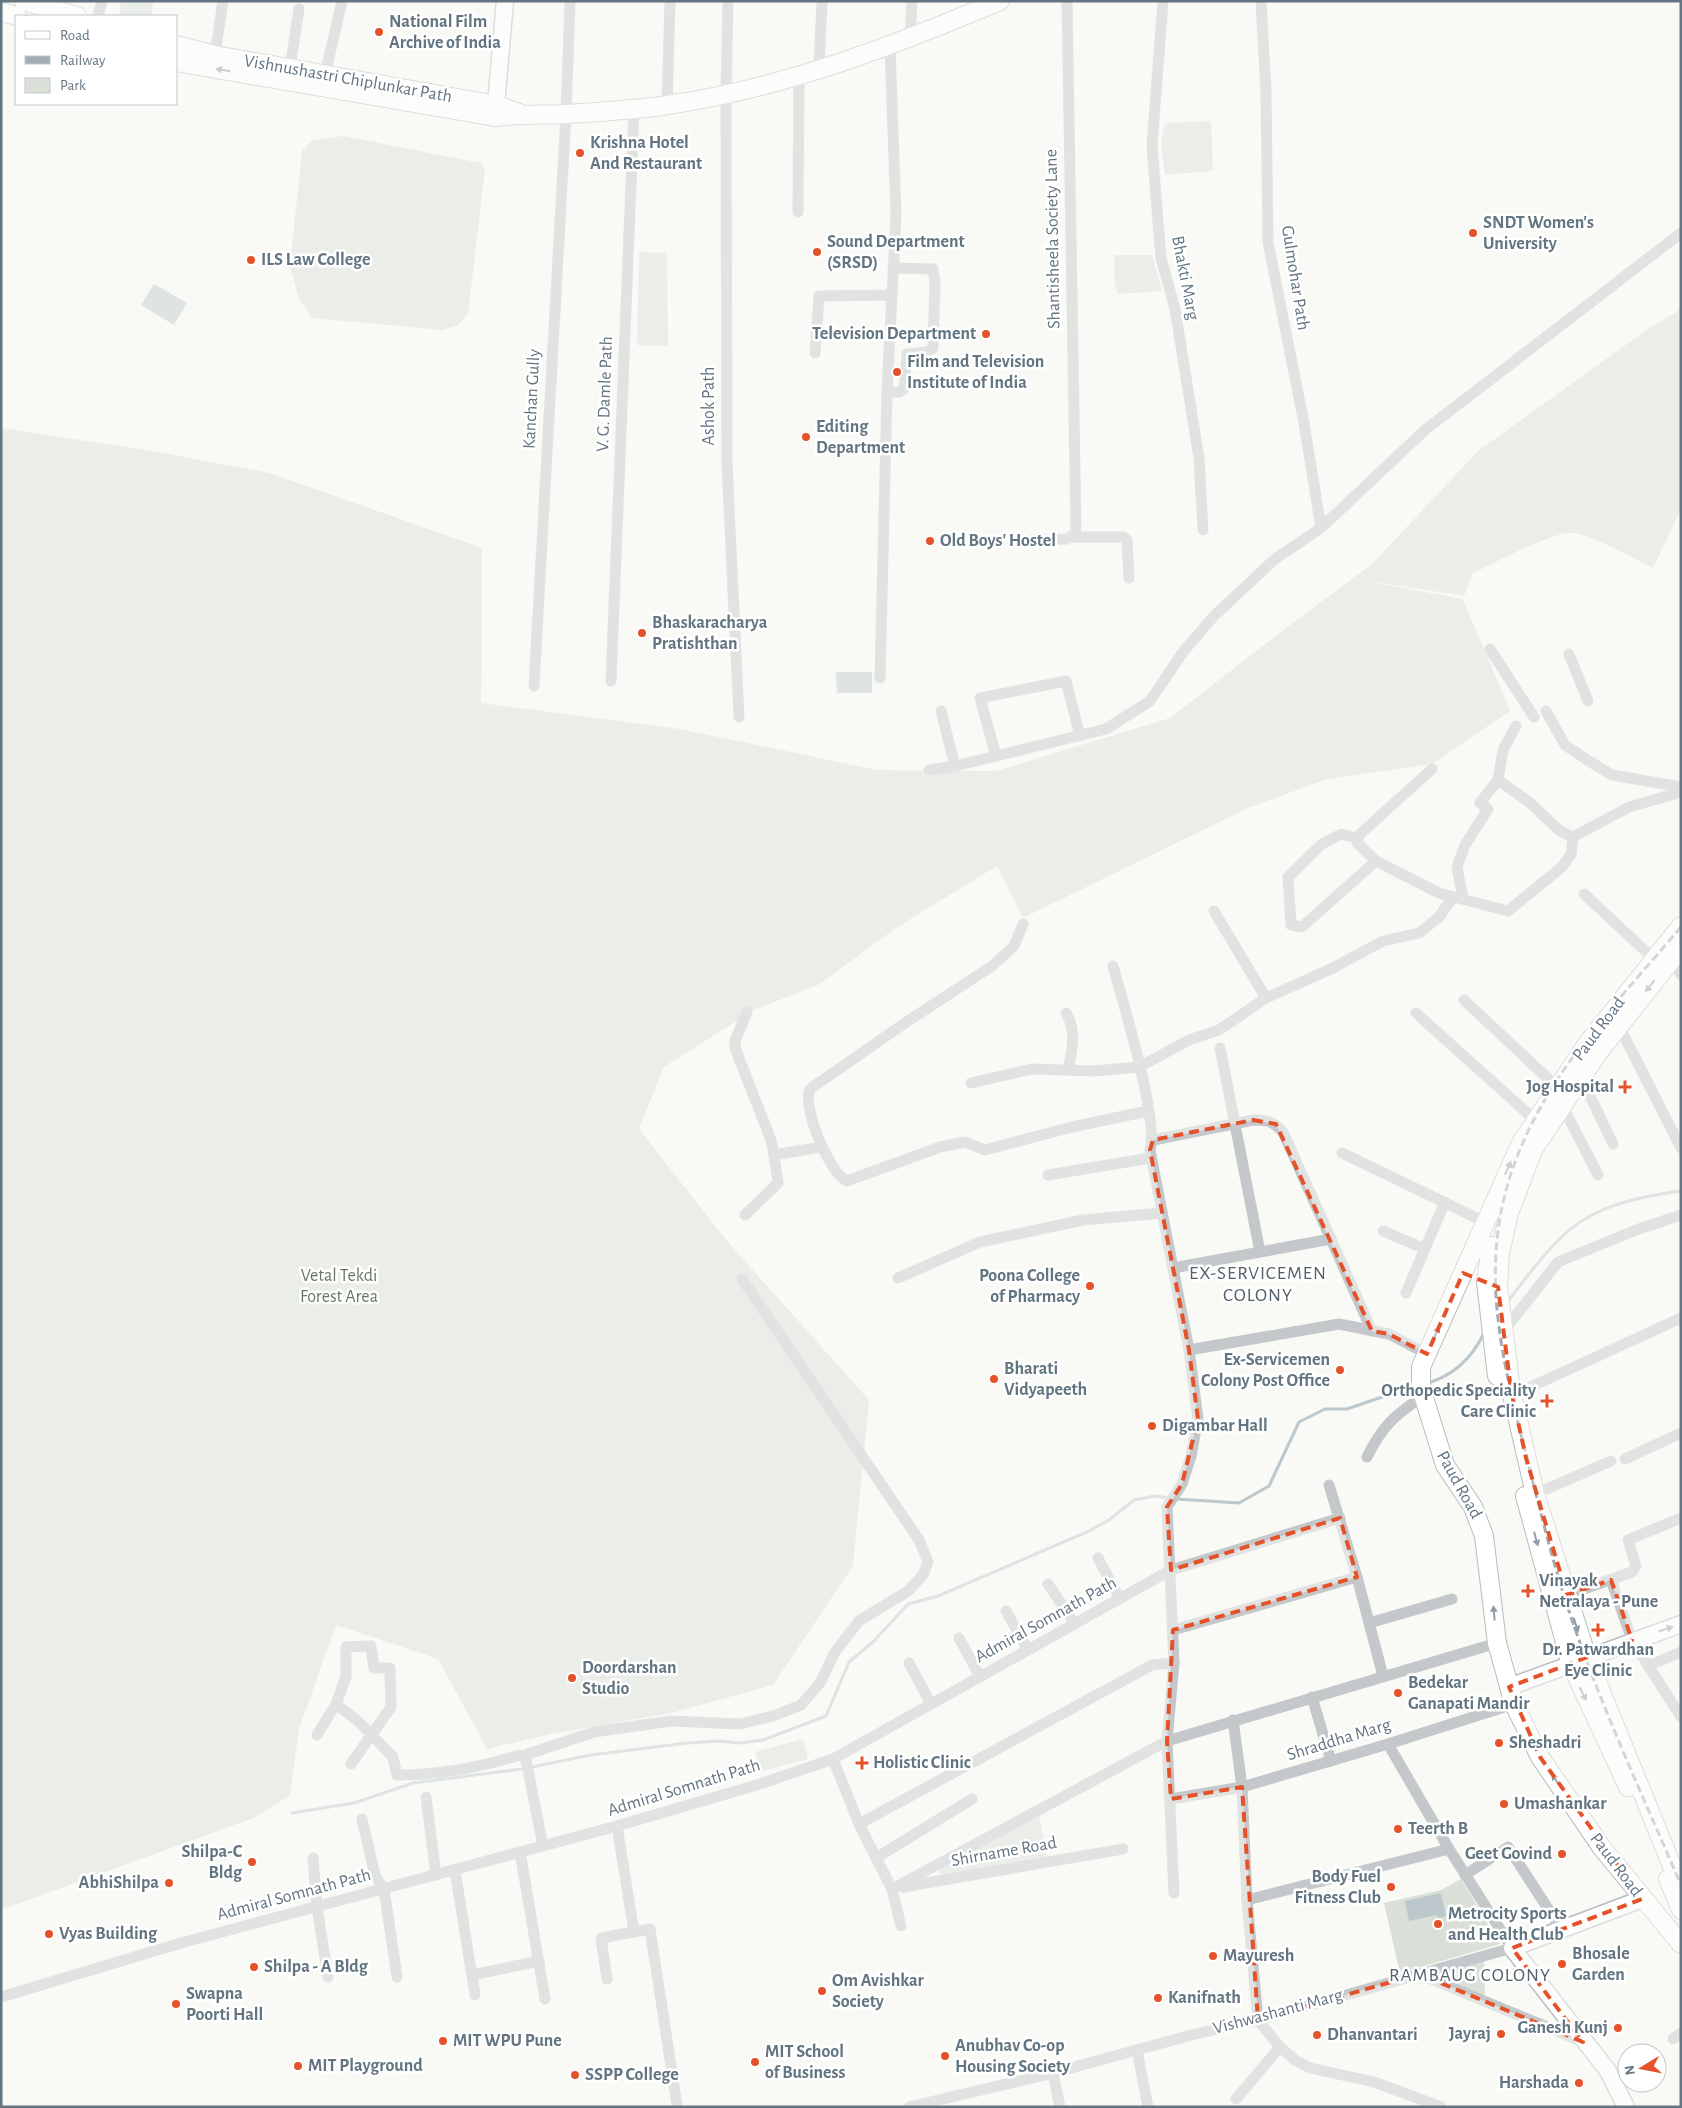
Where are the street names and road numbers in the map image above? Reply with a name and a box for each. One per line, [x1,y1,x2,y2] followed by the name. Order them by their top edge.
[243,52,453,106] street label: Vishnushastri Chiplunkar Path
[1042,149,1064,329] street label: Shantisheela Society Lane
[1278,224,1312,332] street label: Gulmohar Path
[1168,234,1202,322] street label: Bhakti Marg
[594,336,616,452] street label: V. G. Damle Path
[520,348,544,449] street label: Kanchan Gully
[700,367,718,445] street label: Ashok Path
[1569,994,1629,1064] street label: Paud Road
[1433,1448,1485,1522] street label: Paud Road
[972,1574,1120,1666] street label: Admiral Somnath Path
[1285,1716,1393,1764] street label: Shraddha Marg
[606,1756,762,1820] street label: Admiral Somnath Path
[1586,1830,1646,1900] street label: Paud Road
[950,1834,1058,1870] street label: Shirname Road
[215,1866,373,1924] street label: Admiral Somnath Path
[1211,1986,1345,2038] street label: Vishwashanti Marg

